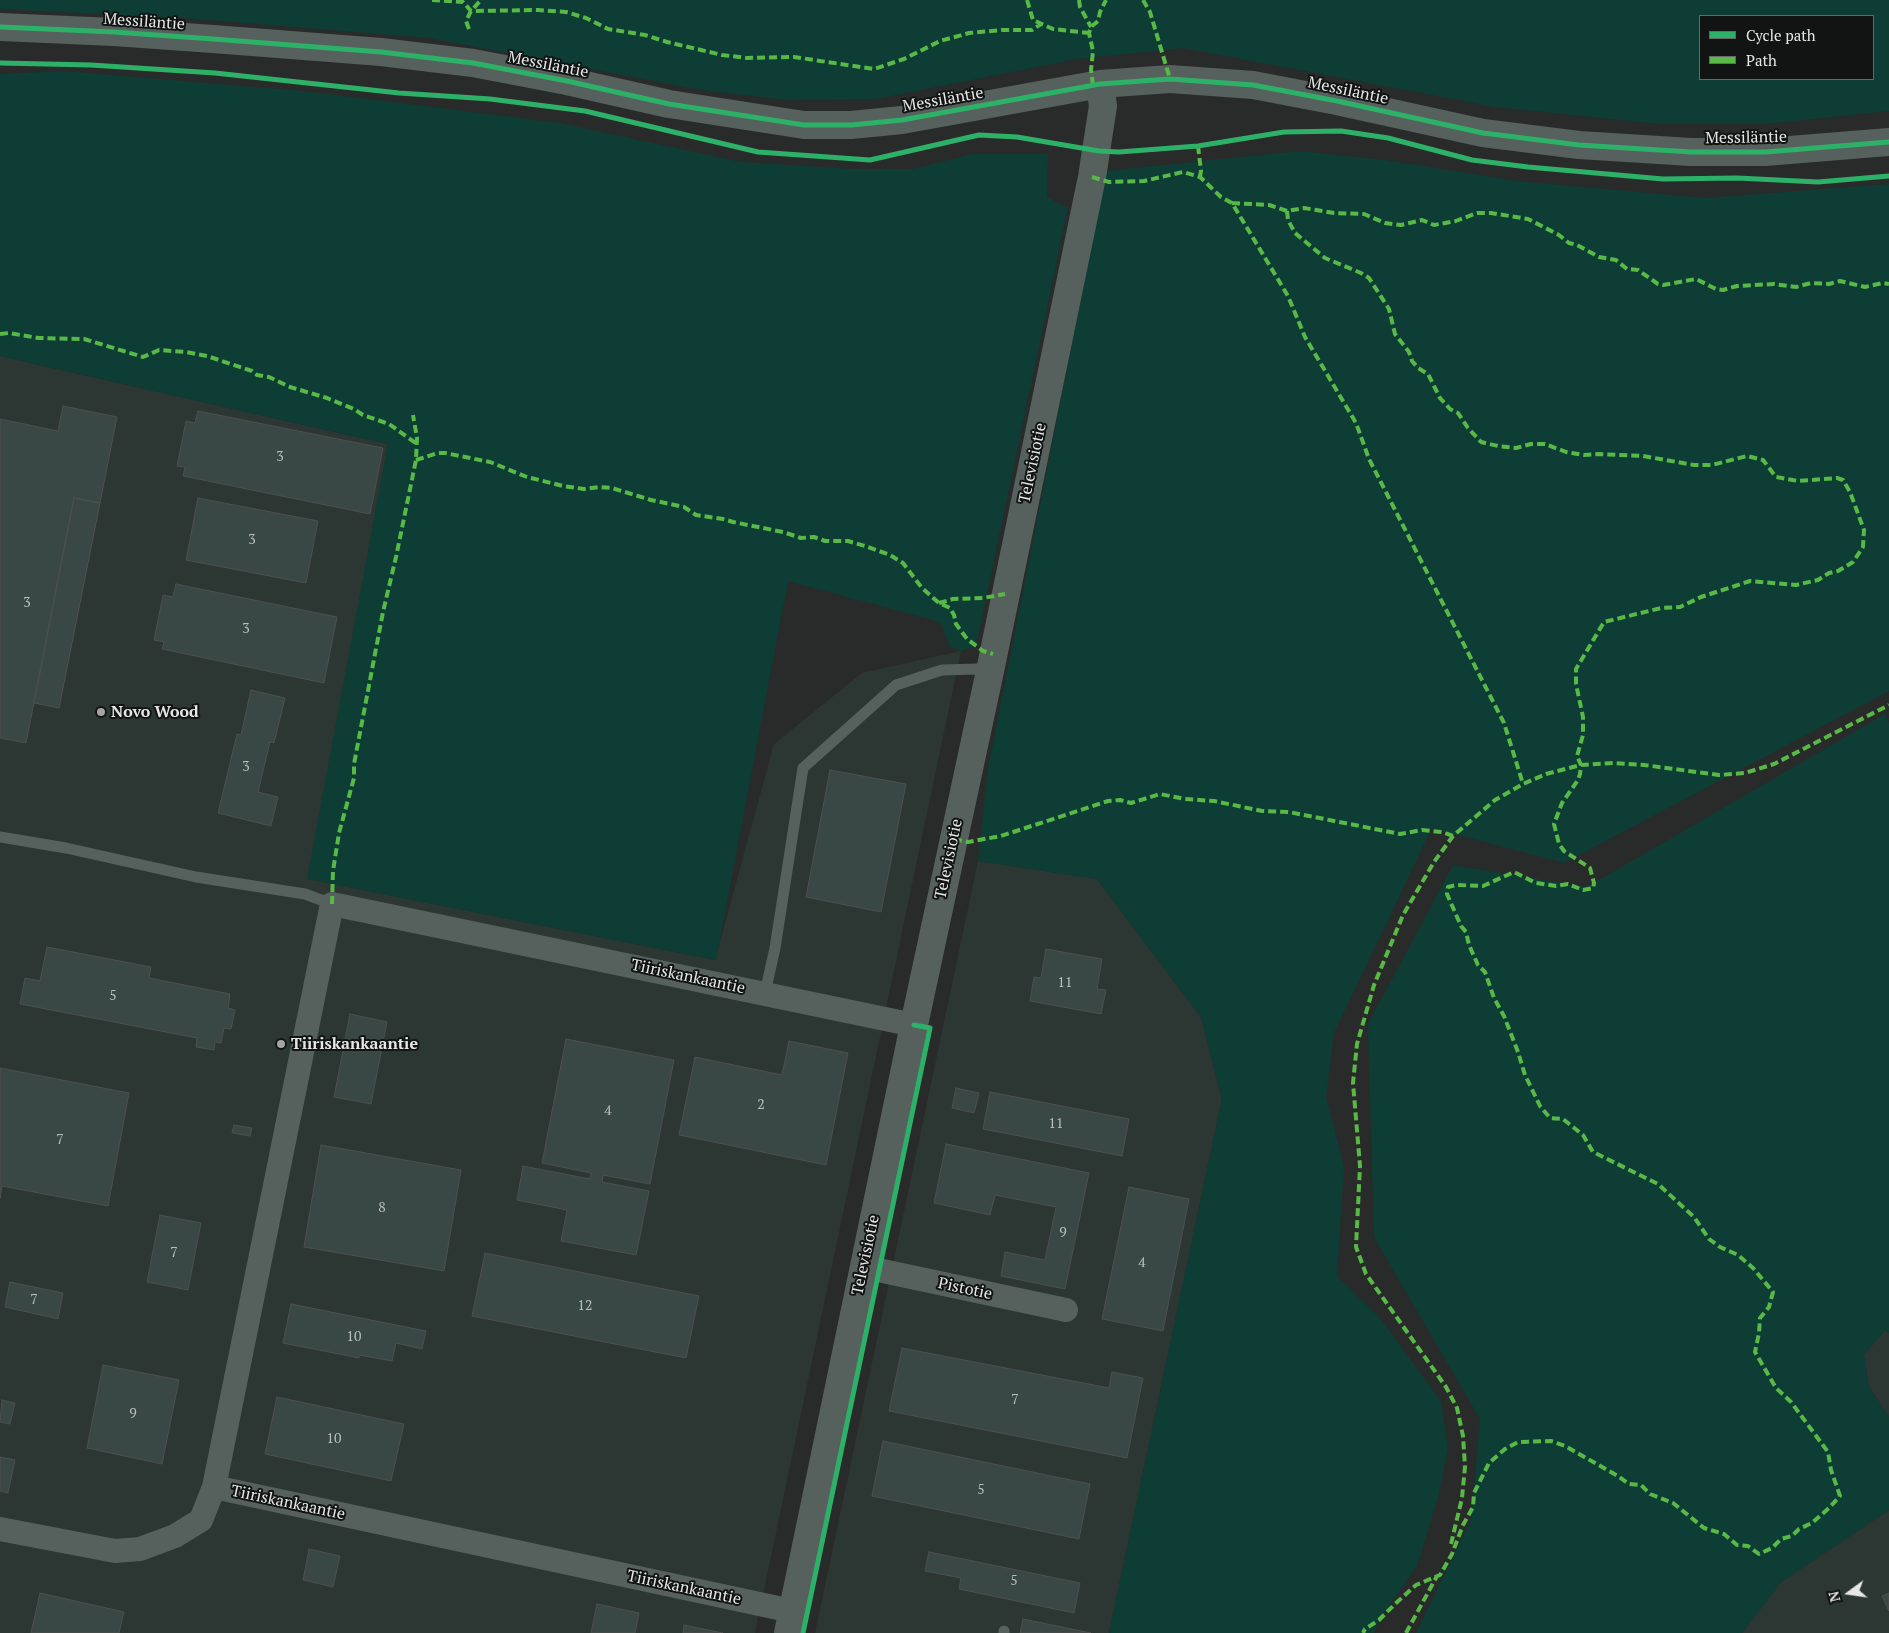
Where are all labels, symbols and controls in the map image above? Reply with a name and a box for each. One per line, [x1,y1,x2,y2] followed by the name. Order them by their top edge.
[103,10,185,34] street label: Messiläntie
[1699,15,1874,80] legend
[1746,25,1816,45] text: Cycle path
[506,48,590,82] street label: Messiläntie
[1746,50,1777,70] text: Path
[1306,73,1390,109] street label: Messiläntie
[901,83,985,117] street label: Messiläntie
[1705,128,1787,148] street label: Messiläntie
[1015,421,1051,505] street label: Televisiotie
[276,449,284,465] house number: 3
[248,532,256,548] house number: 3
[23,595,31,611] house number: 3
[242,621,250,637] house number: 3
[111,702,198,722] place label: Novo Wood
[95,706,107,718] marker: Novo Wood
[242,759,250,775] house number: 3
[931,817,967,901] street label: Televisiotie
[629,956,747,998] street label: Tiiriskankaantie
[1058,975,1072,991] house number: 11
[109,988,117,1004] house number: 5
[291,1034,418,1054] place label: Tiiriskankaantie
[275,1038,287,1050] marker: Tiiriskankaantie
[757,1097,765,1113] house number: 2
[604,1103,612,1119] house number: 4
[1049,1116,1063,1132] house number: 11
[56,1132,64,1148] house number: 7
[378,1200,386,1216] house number: 8
[848,1213,884,1297] street label: Televisiotie
[1059,1225,1067,1241] house number: 9
[170,1245,178,1261] house number: 7
[1138,1255,1146,1271] house number: 4
[936,1274,994,1304] street label: Pistotie
[30,1292,38,1308] house number: 7
[578,1298,592,1314] house number: 12
[347,1329,361,1345] house number: 10
[1011,1392,1019,1408] house number: 7
[129,1406,137,1422] house number: 9
[327,1431,341,1447] house number: 10
[229,1482,347,1524] street label: Tiiriskankaantie
[977,1482,985,1498] house number: 5
[625,1567,743,1609] street label: Tiiriskankaantie
[1824,1568,1874,1618] north arrow
[1010,1573,1018,1589] house number: 5
[1823,1589,1844,1604] text: N

